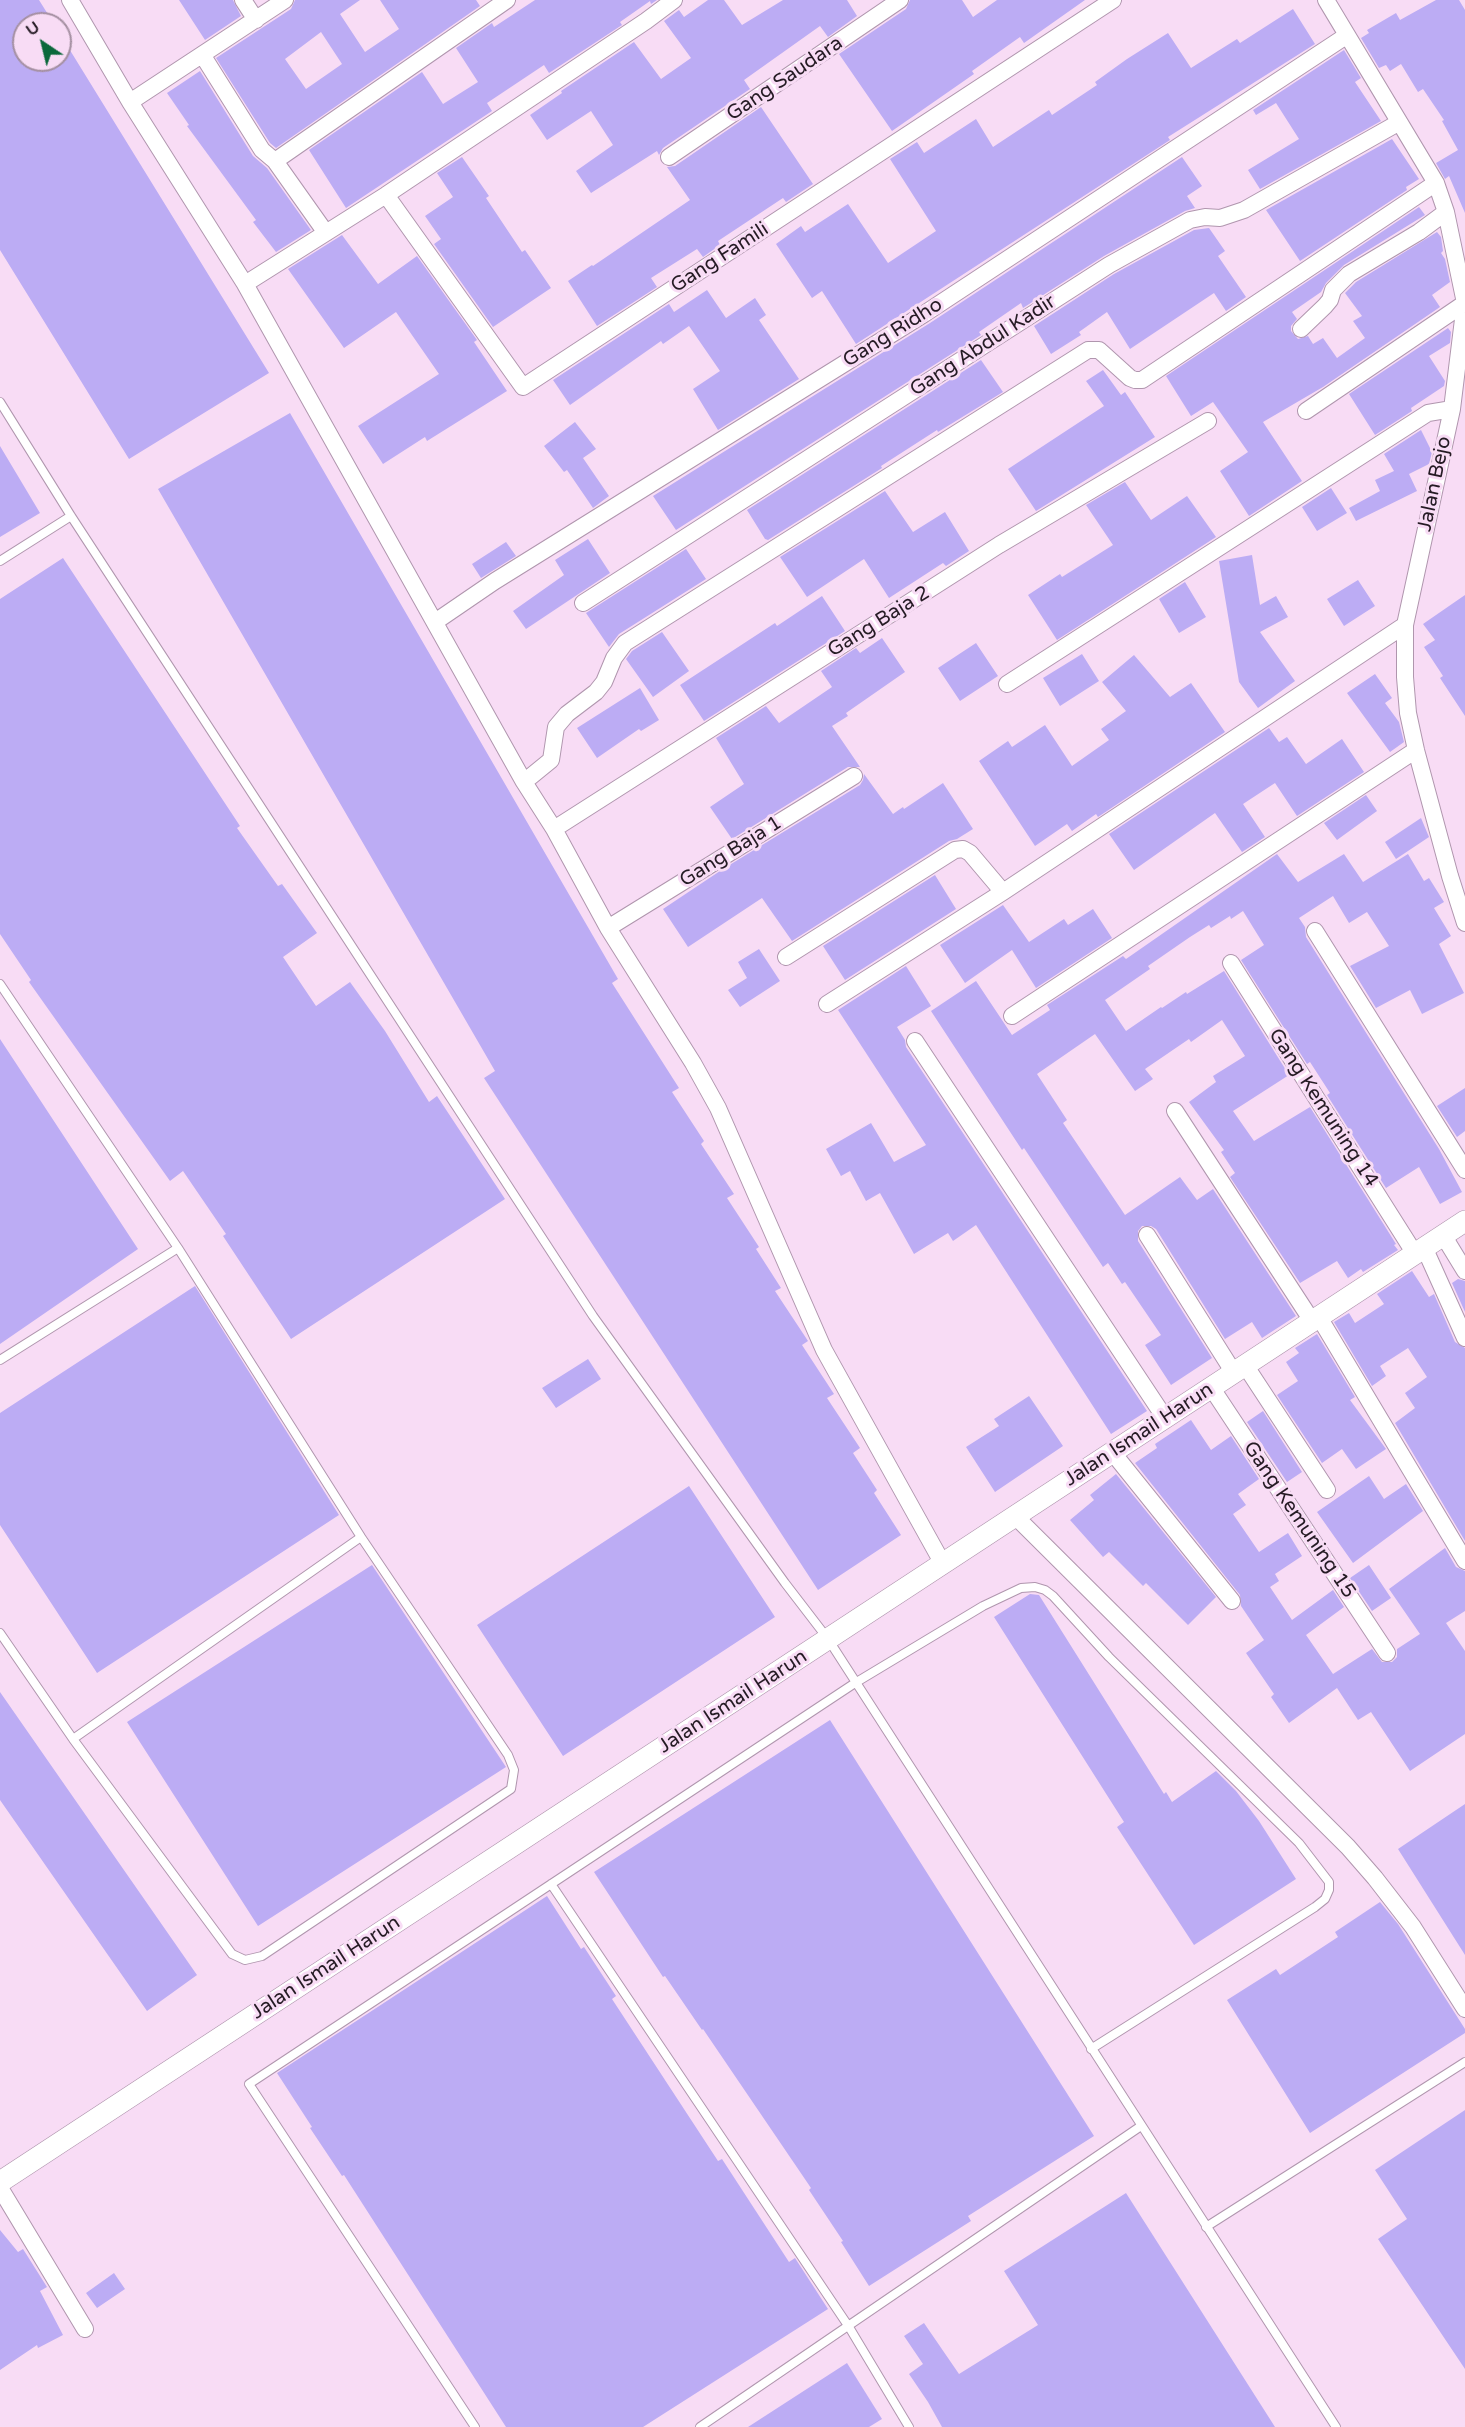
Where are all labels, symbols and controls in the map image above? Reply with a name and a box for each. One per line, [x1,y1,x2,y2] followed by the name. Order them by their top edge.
[12,12,72,72] north arrow
[22,17,44,41] text: U
[722,31,848,127] street label: Gang Saudara
[667,218,773,298] street label: Gang Famili
[906,290,1060,402] street label: Gang Abdul Kadir
[839,293,947,373] street label: Gang Ridho
[1413,434,1457,534] street label: Jalan Bejo
[824,581,934,663] street label: Gang Baja 2
[676,811,786,893] street label: Gang Baja 1
[1263,1024,1383,1192] street label: Gang Kemuning 14
[1060,1378,1218,1492] street label: Jalan Ismail Harun
[1238,1437,1360,1603] street label: Gang Kemuning 15
[654,1645,812,1759] street label: Jalan Ismail Harun
[247,1911,405,2025] street label: Jalan Ismail Harun

